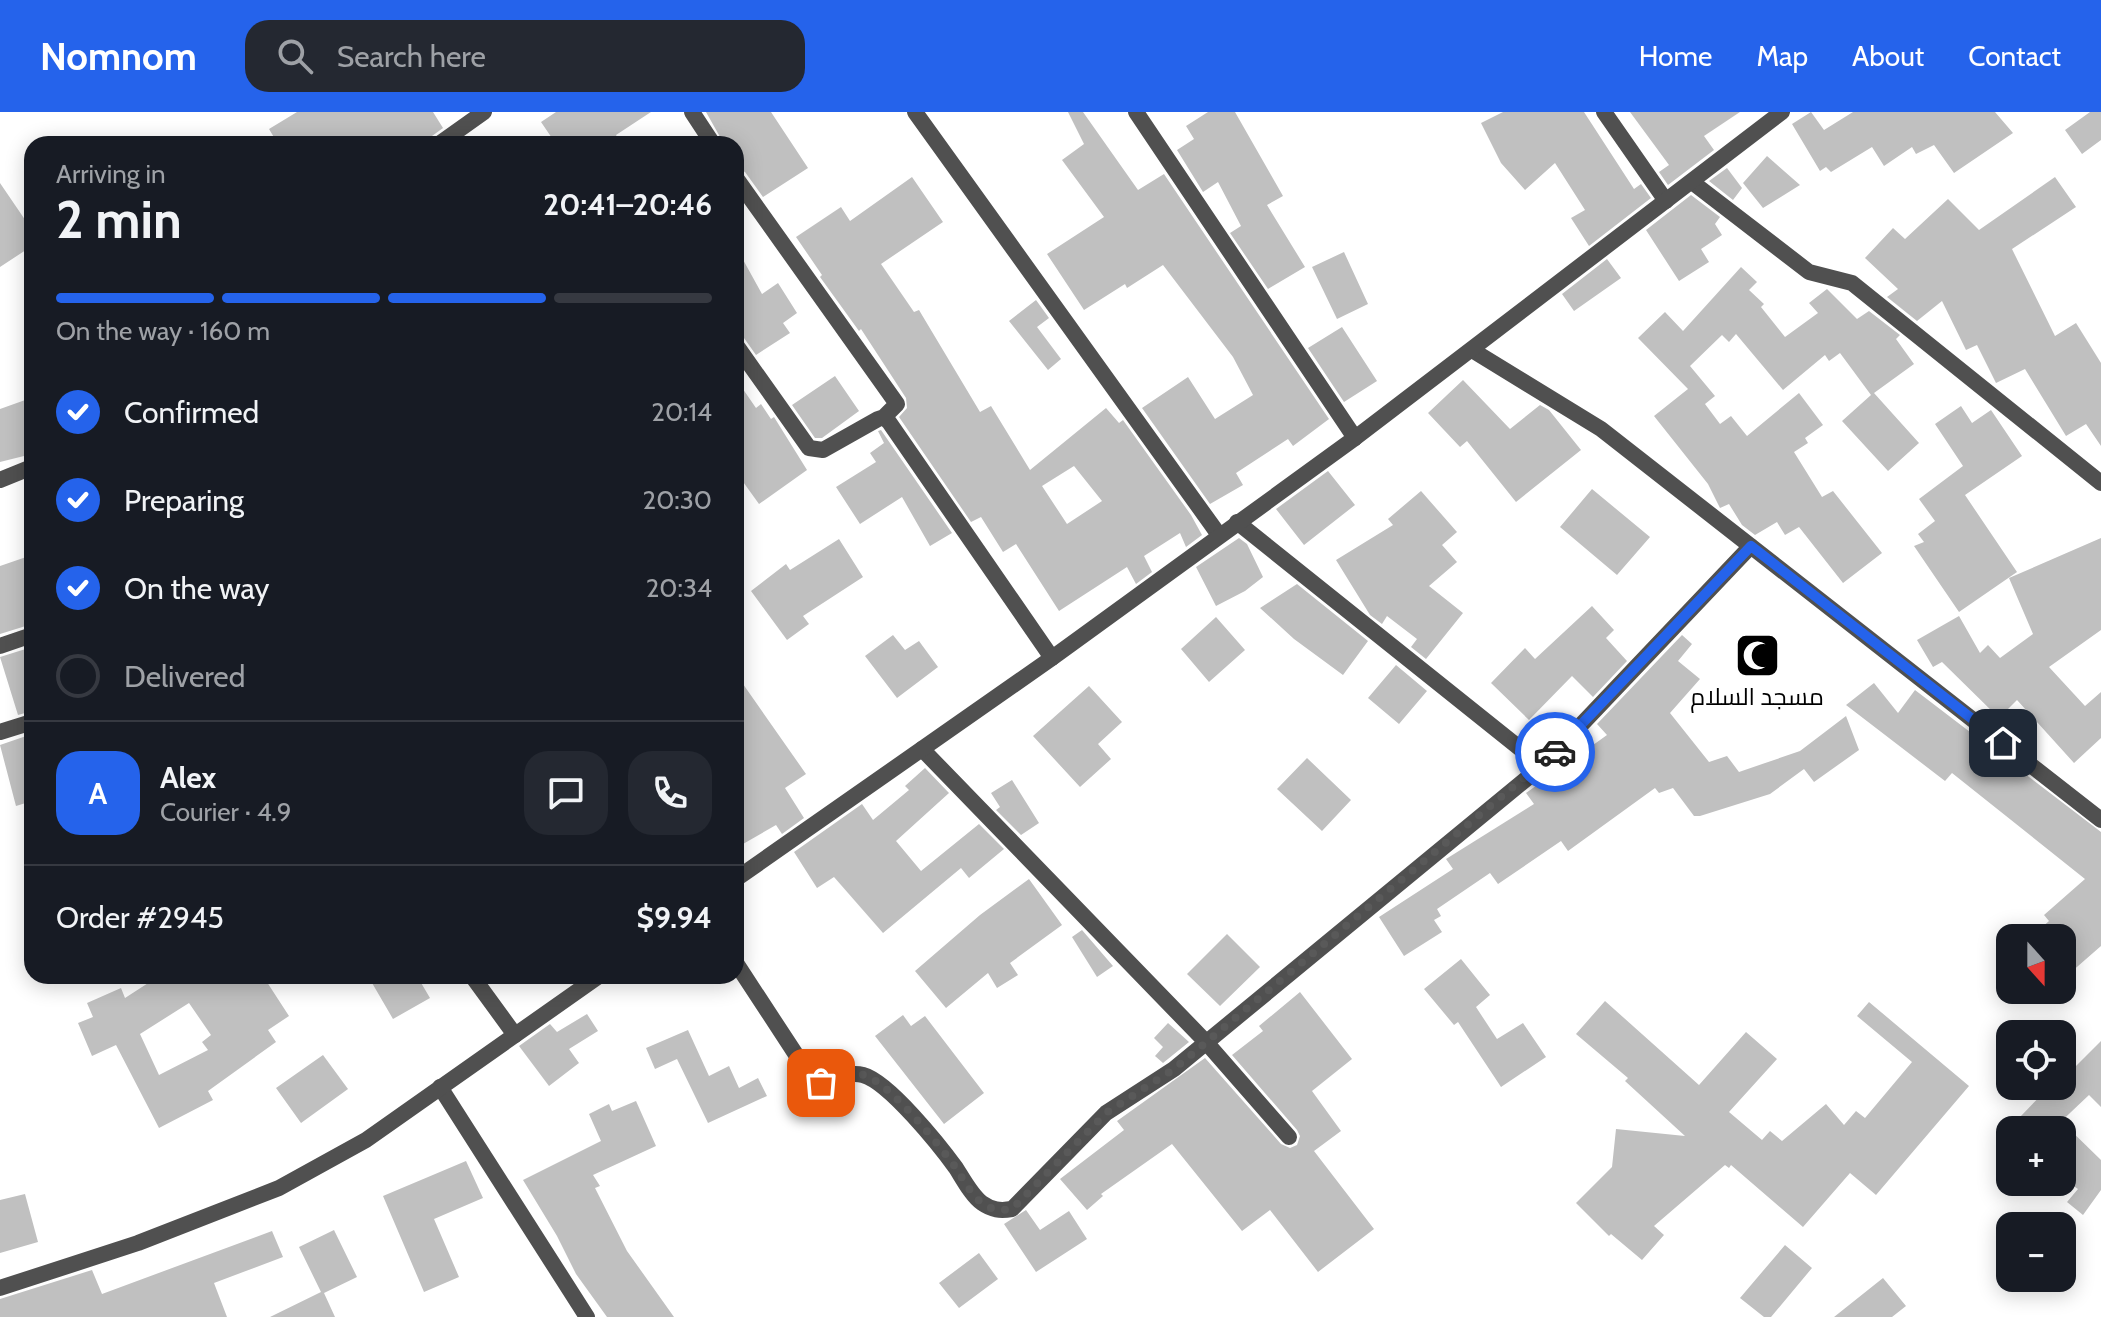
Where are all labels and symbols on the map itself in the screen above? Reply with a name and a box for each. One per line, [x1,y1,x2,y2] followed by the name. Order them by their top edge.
[1733,631,1781,679] mosque icon: مسجد السلام
[1690,682,1824,713] place label: مسجد السلام
[1969,709,2037,777] pin
[1515,712,1595,792] courier
[1996,924,2076,1004] north arrow
[787,1049,855,1117] pin

